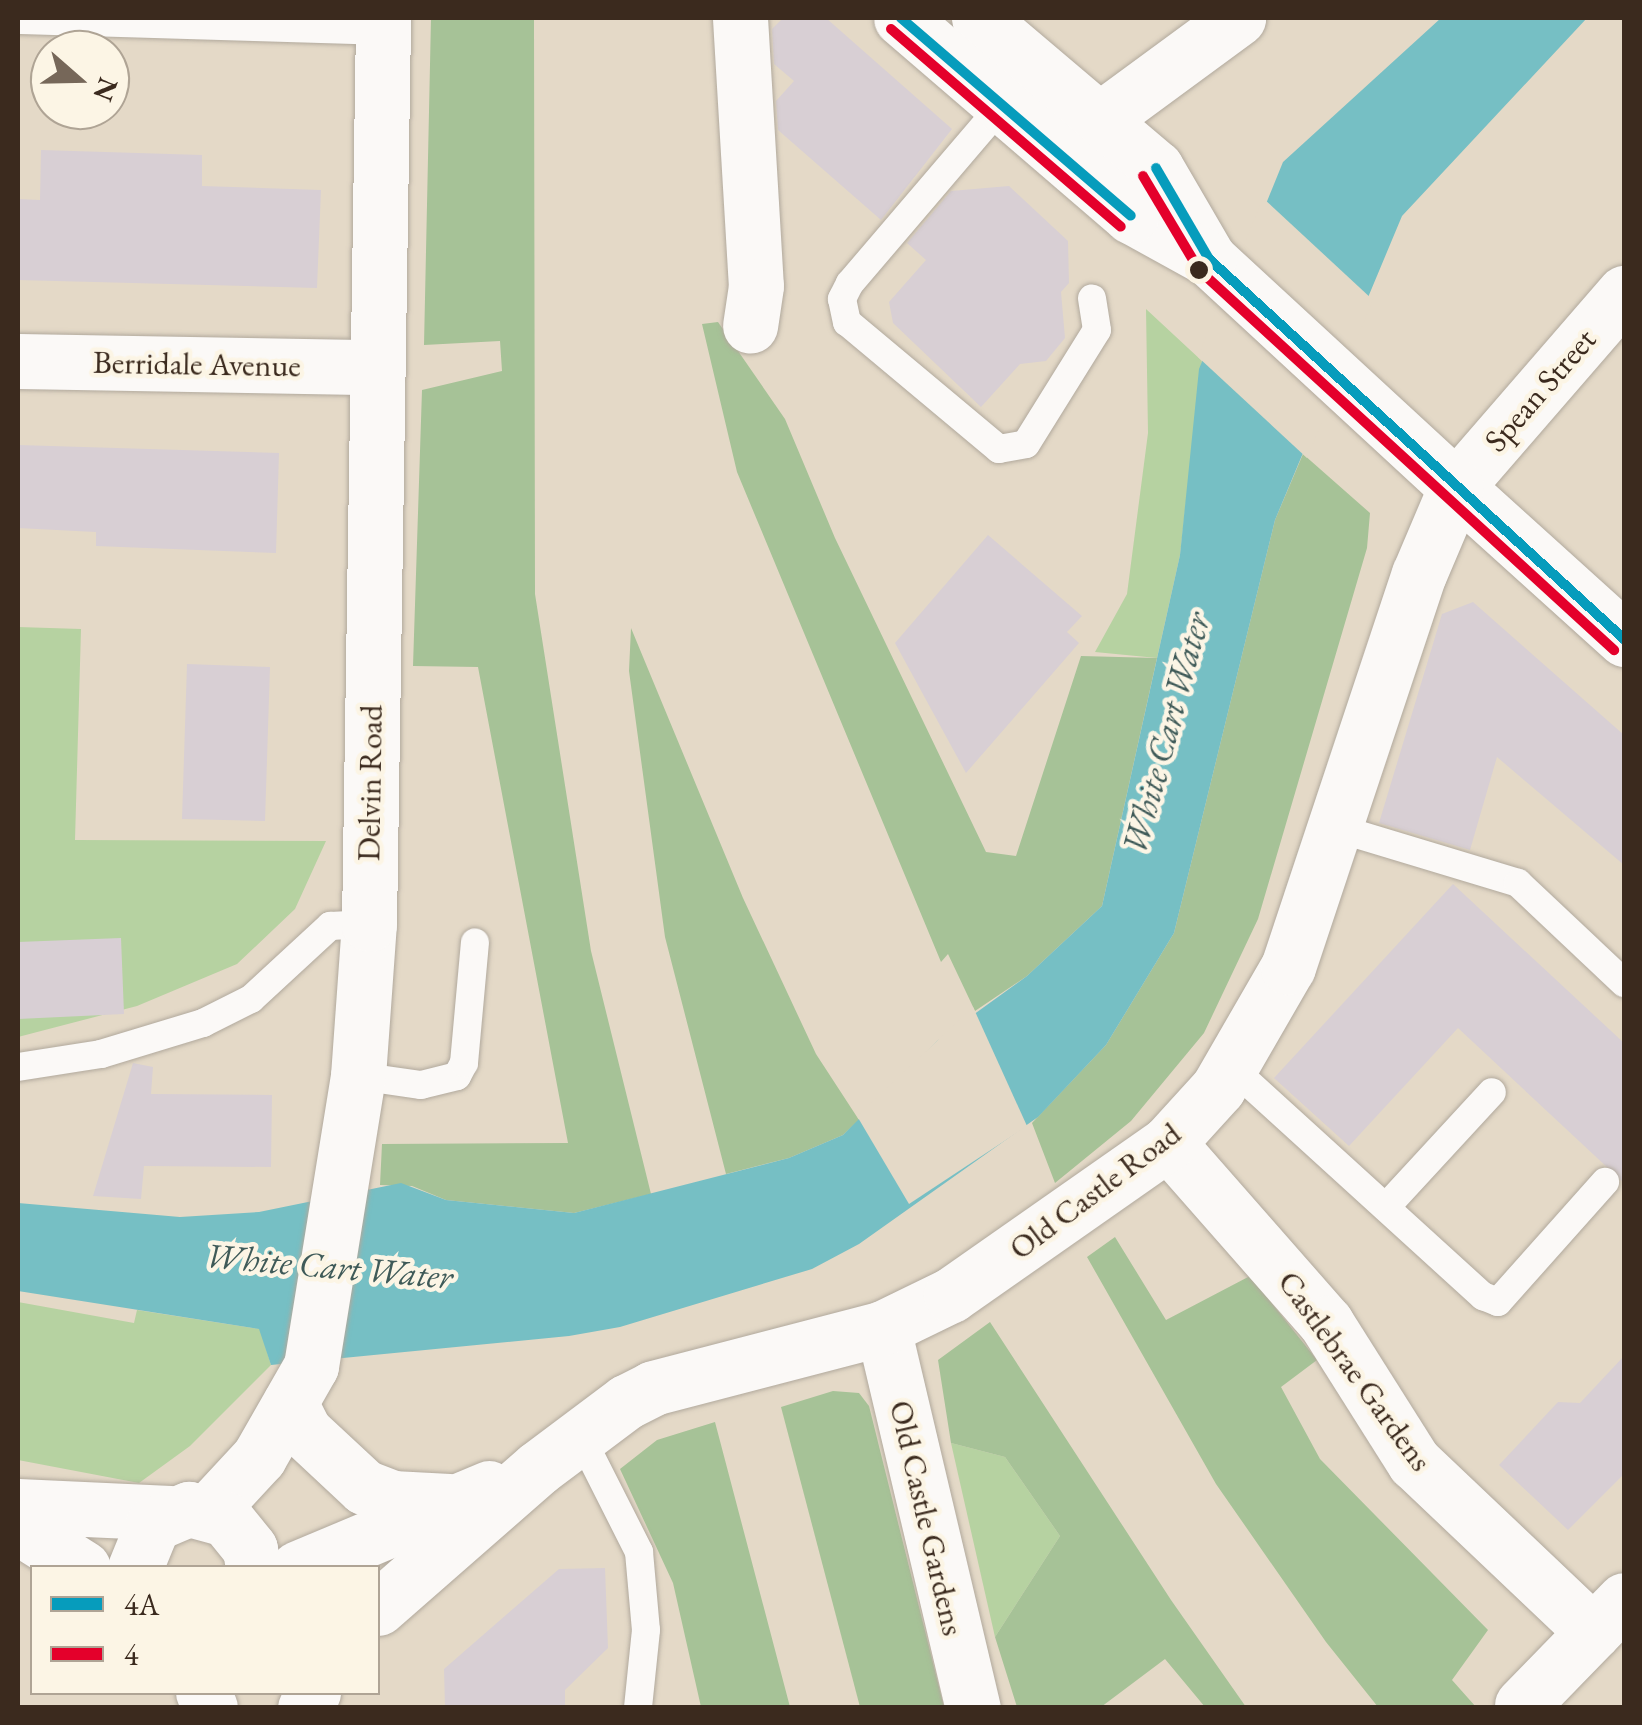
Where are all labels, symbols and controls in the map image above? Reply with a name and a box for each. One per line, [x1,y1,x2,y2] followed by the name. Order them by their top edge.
[30,30,130,130] north arrow
[86,73,127,106] text: N
[1189,260,1209,280] unlabelled marker
[1476,321,1604,459] street label: Spean Street
[93,343,301,385] street label: Berridale Avenue
[1114,608,1218,858] water label: White Cart Water
[349,704,391,862] street label: Delvin Road
[1002,1114,1188,1268] street label: Old Castle Road
[204,1234,454,1298] water label: White Cart Water
[1270,1264,1440,1478] street label: Castlebrae Gardens
[881,1397,973,1639] street label: Old Castle Gardens
[30,1565,380,1695] legend
[124,1585,159,1624] text: 4A
[124,1635,138,1674] text: 4

